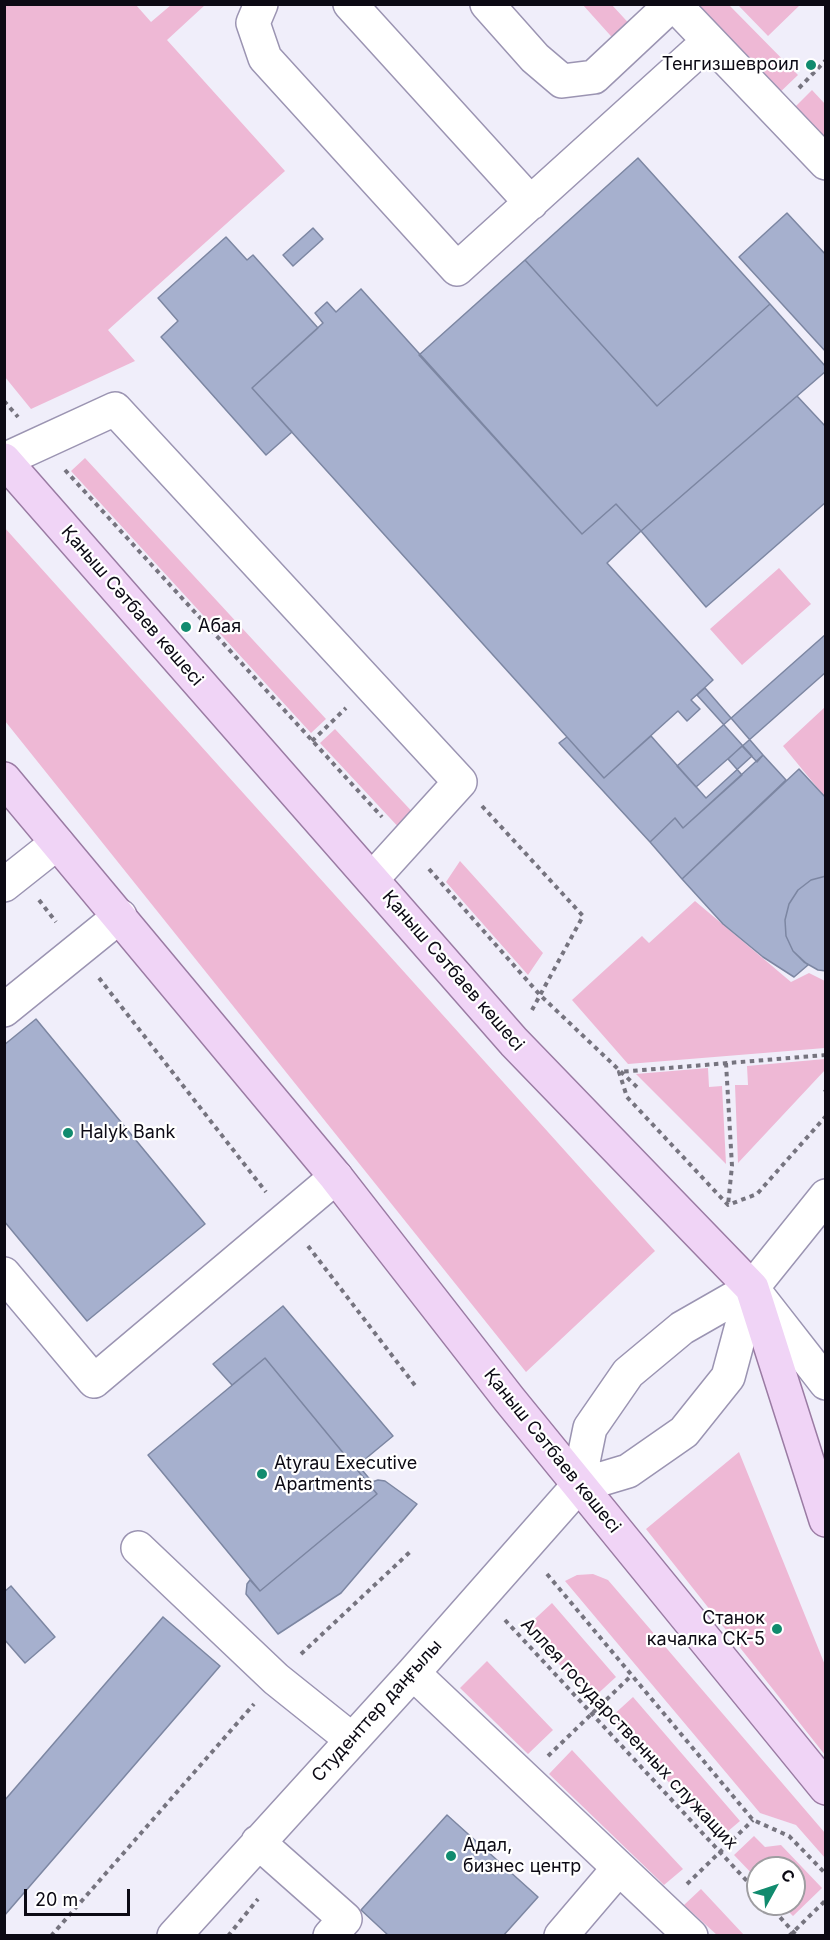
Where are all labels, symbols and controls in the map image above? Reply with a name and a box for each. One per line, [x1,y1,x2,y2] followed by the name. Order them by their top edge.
[662,54,799,76] place label: Тенгизшевроил
[804,58,818,72] marker: Тенгизшевроил
[57,521,207,691] street label: Қаныш Сәтбаев көшесі
[198,616,241,638] place label: Абая
[179,620,193,634] marker: Абая
[378,886,528,1056] street label: Қаныш Сәтбаев көшесі
[80,1122,175,1144] place label: Halyk Bank
[61,1126,75,1140] marker: Halyk Bank
[479,1364,625,1538] street label: Қаныш Сәтбаев көшесі
[274,1453,417,1496] place label: Atyrau Executive Apartments
[255,1467,269,1481] marker: Atyrau Executive Apartments
[647,1608,765,1650] place label: Станок качалка СК-5
[516,1614,742,1854] street label: Аллея государственных служащих
[770,1622,784,1636] marker: Станок качалка СК-5
[307,1635,447,1787] street label: Студенттер даңғылы
[463,1835,581,1878] place label: Адал, бизнес центр
[444,1849,458,1863] marker: Адал, бизнес центр
[746,1856,806,1916] north arrow
[777,1865,800,1887] text: С
[27,1877,134,1915] scale bar
[35,1889,78,1910] text: 20 m

